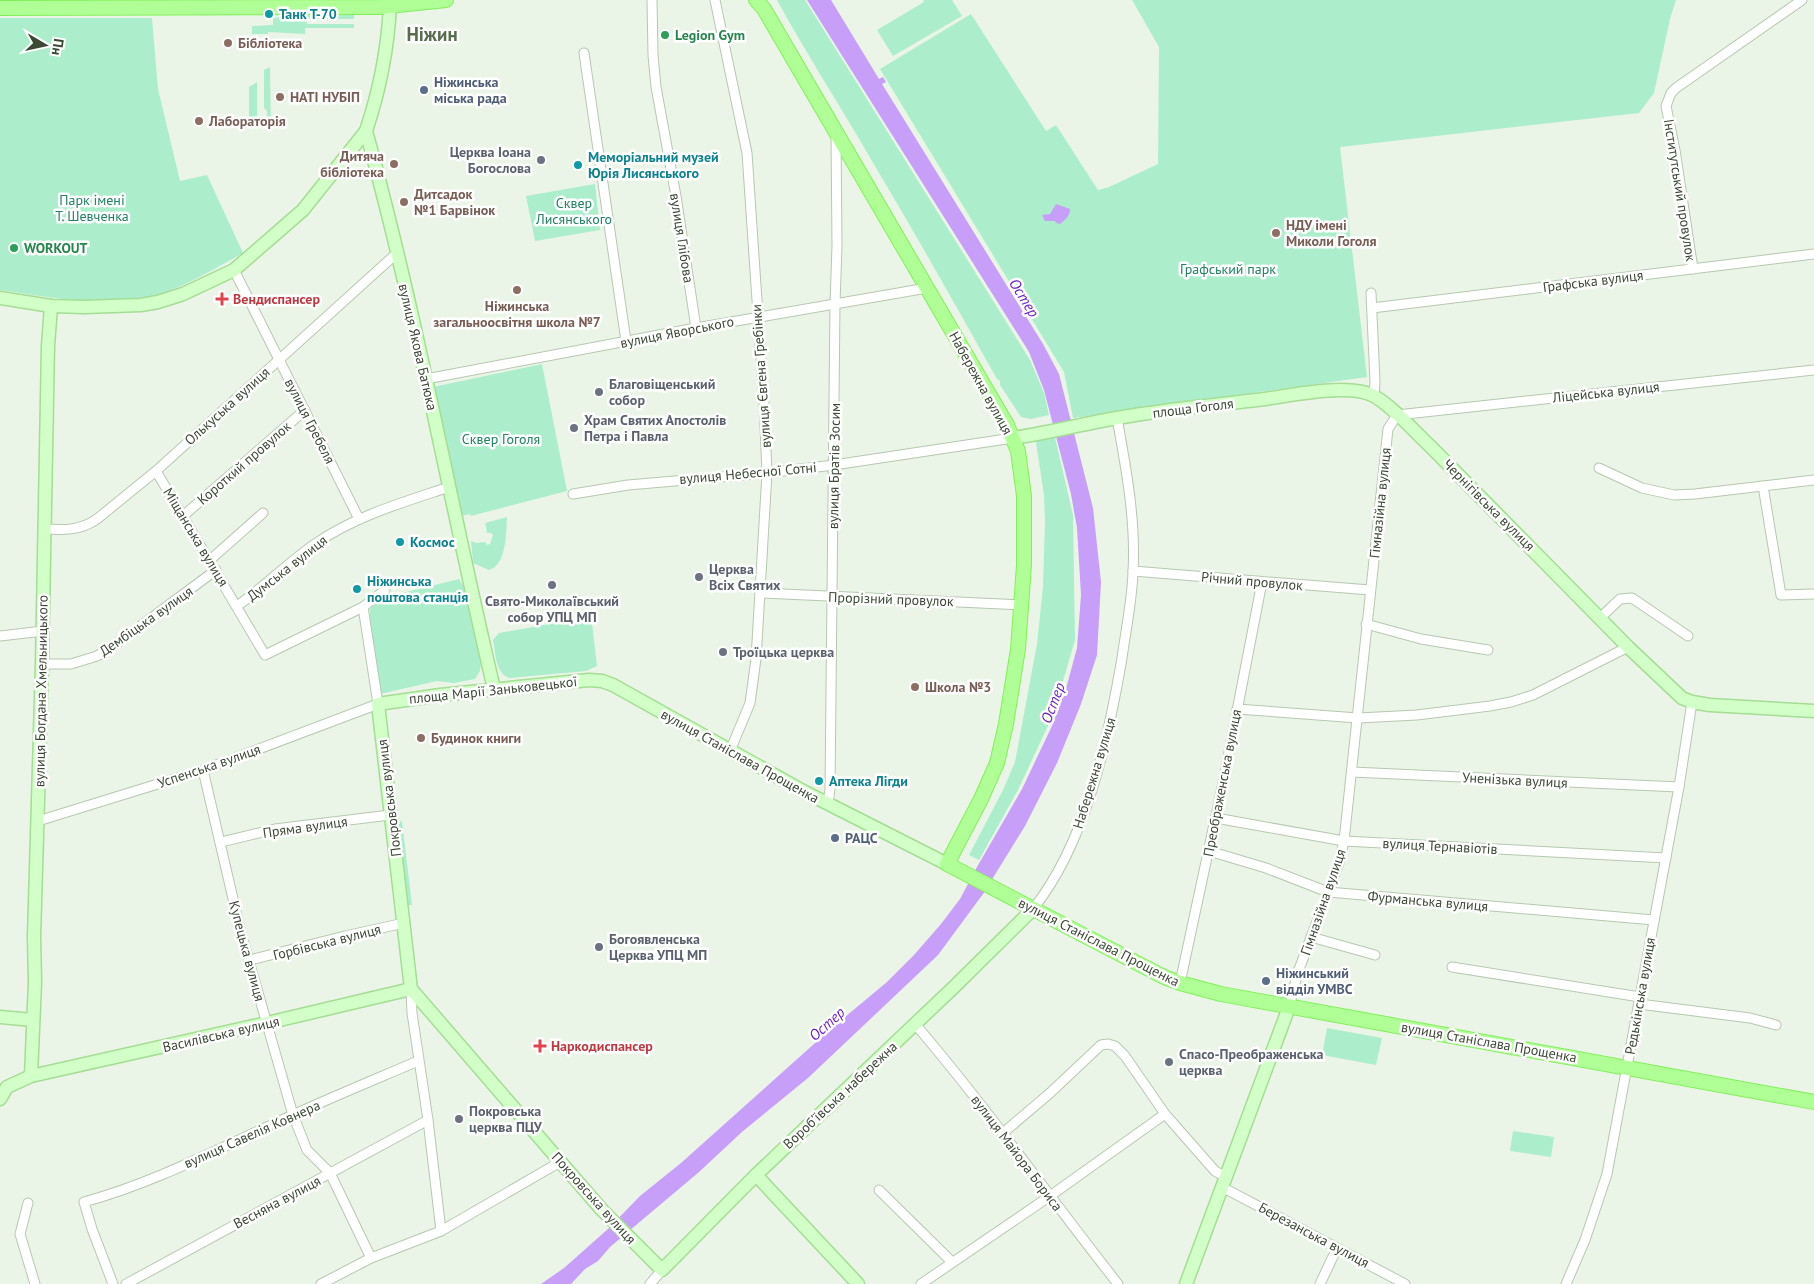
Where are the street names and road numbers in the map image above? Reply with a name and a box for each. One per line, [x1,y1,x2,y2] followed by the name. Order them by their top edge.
[1660,117,1700,263] street label: Інститутський провулок
[666,192,698,284] street label: вулиця Глібова
[1542,266,1644,296] street label: Графська вулиця
[395,282,441,412] street label: вулиця Якова Батюка
[747,304,775,448] street label: вулиця Євгена Гребінки
[619,312,735,352] street label: вулиця Яворського
[945,328,1017,438] street label: Набережна вулиця
[181,363,273,449] street label: Олькуська вулиця
[281,375,339,467] street label: вулиця Гребеля
[1551,377,1660,407] street label: Ліцейська вулиця
[1151,394,1235,422] street label: площа Гоголя
[824,403,844,529] street label: вулиця Братів Зосим
[193,417,295,509] street label: Короткий провулок
[1365,447,1395,559] street label: Гімназійна вулиця
[1439,455,1539,555] street label: Чернігівська вулиця
[679,458,817,488] street label: вулиця Небесної Сотні
[159,484,233,590] street label: Міщанська вулиця
[243,531,331,605] street label: Думська вулиця
[1200,568,1304,594] street label: Річний провулок
[96,582,196,660] street label: Дембіцька вулиця
[828,588,954,610] street label: Прорізний провулок
[30,595,52,787] street label: вулиця Богдана Хмельницького
[408,672,578,708] street label: площа Марії Заньковецької
[658,705,822,807] street label: вулиця Станіслава Прощенка
[1199,708,1245,858] street label: Преображенська вулиця
[1069,715,1119,831] street label: Набережна вулиця
[373,738,405,858] street label: Покровська вулиця
[155,740,263,792] street label: Успенська вулиця
[1462,768,1568,792] street label: Уненізька вулиця
[261,812,349,842] street label: Пряма вулиця
[1382,834,1498,858] street label: вулиця Тернавіотів
[1296,846,1350,958] street label: Гімназійна вулиця
[1367,887,1489,915] street label: Фурманська вулиця
[1016,894,1182,990] street label: вулиця Станіслава Прощенка
[225,899,269,1003] street label: Купецька вулиця
[271,920,383,964] street label: Горбівська вулиця
[1621,936,1659,1056] street label: Редькінська вулиця
[161,1012,281,1056] street label: Василівська вулиця
[1400,1018,1578,1066] street label: вулиця Станіслава Прощенка
[779,1037,901,1153] street label: Воробʼївська набережна
[967,1091,1067,1215] street label: вулиця Майора Бориса
[181,1096,323,1172] street label: вулиця Савелія Ковнера
[548,1148,640,1248] street label: Покровська вулиця
[230,1171,324,1233] street label: Весняна вулиця
[1256,1198,1372,1272] street label: Березанська вулиця

